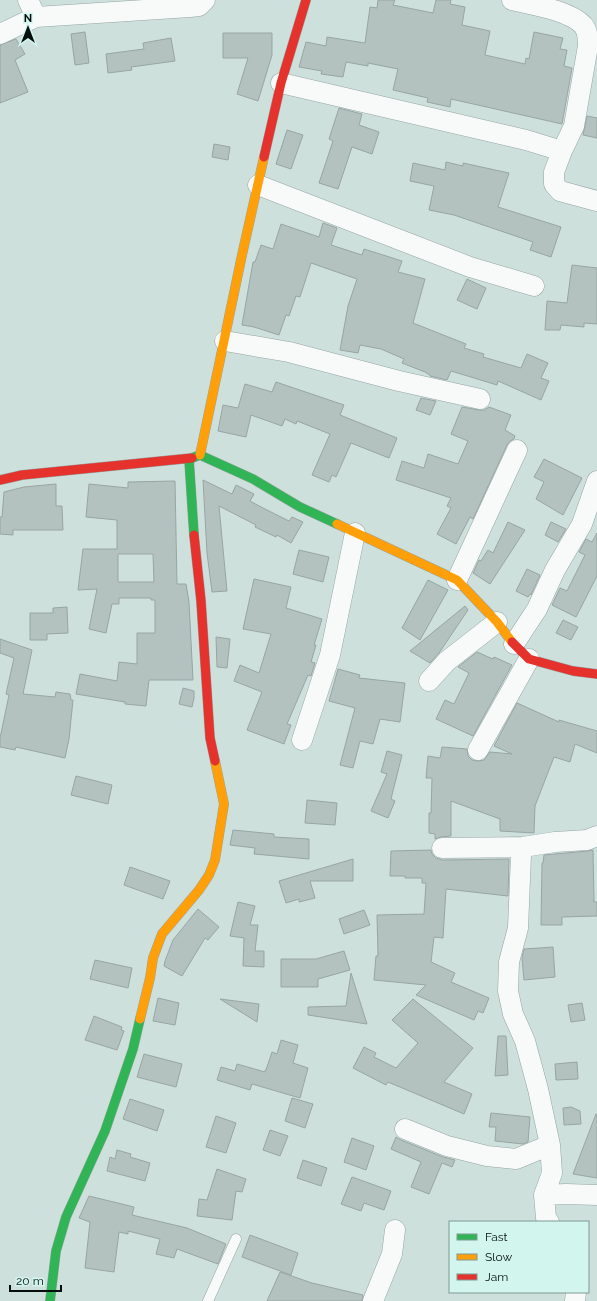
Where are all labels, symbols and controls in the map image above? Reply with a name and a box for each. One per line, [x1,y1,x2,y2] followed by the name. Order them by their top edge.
[8,8,48,48] north arrow
[24,12,32,25] text: N
[449,1221,589,1293] legend
[485,1230,508,1244] text: Fast
[485,1250,512,1264] text: Slow
[10,1267,61,1293] scale bar
[485,1270,508,1284] text: Jam
[16,1274,44,1288] text: 20 m

